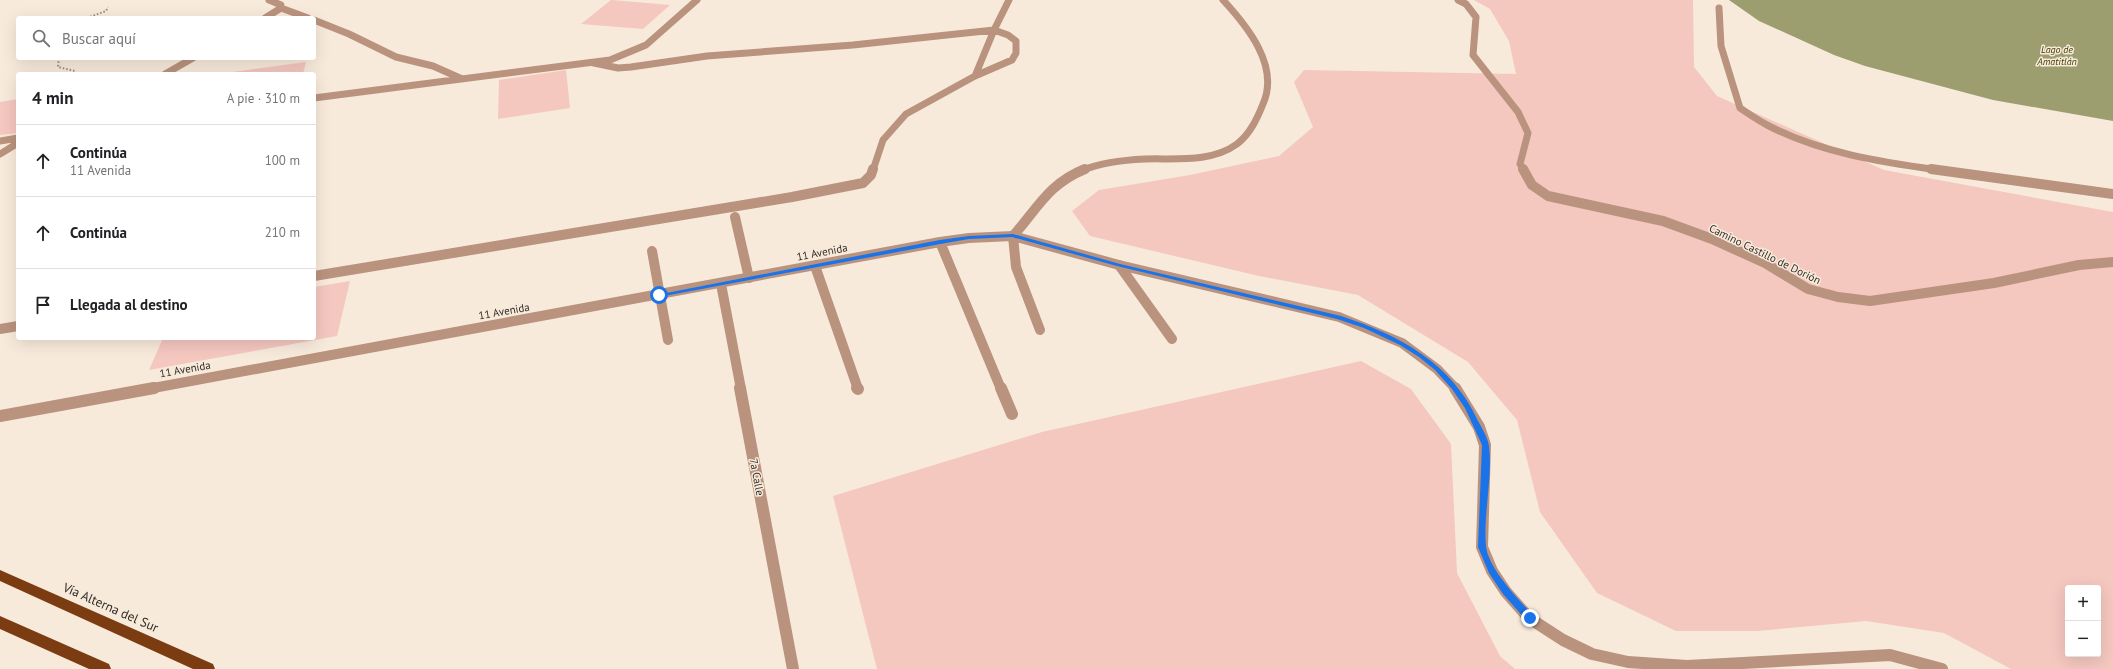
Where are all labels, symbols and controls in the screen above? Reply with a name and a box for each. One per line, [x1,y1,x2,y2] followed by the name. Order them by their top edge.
[16,16,316,60] search box
[30,27,52,49] icon: search
[62,29,136,48] text: Buscar aquí
[2036,43,2077,68] water label: Lago de Amatitlán
[32,87,73,109] text: 4 min
[227,90,300,107] text: A pie · 310 m
[70,143,127,162] text: Continúa
[32,150,54,172] icon: ahead
[265,152,300,169] text: 100 m
[70,162,131,179] text: 11 Avenida
[1707,221,1823,287] street label: Camino Castillo de Dorión
[32,222,54,244] icon: ahead
[70,223,127,242] text: Continúa
[265,224,300,241] text: 210 m
[795,240,849,264] street label: 11 Avenida
[650,286,668,304] route start
[32,294,54,316] icon: arrive
[70,295,188,314] text: Llegada al destino
[477,300,531,322] street label: 11 Avenida
[158,358,212,380] street label: 11 Avenida
[747,457,768,497] street label: 7a Calle
[60,578,162,636] street label: Vía Alterna del Sur
[2065,585,2101,657] map controls
[2065,585,2101,621] button: +
[1521,609,1539,627] route end
[2065,621,2101,657] button: −

